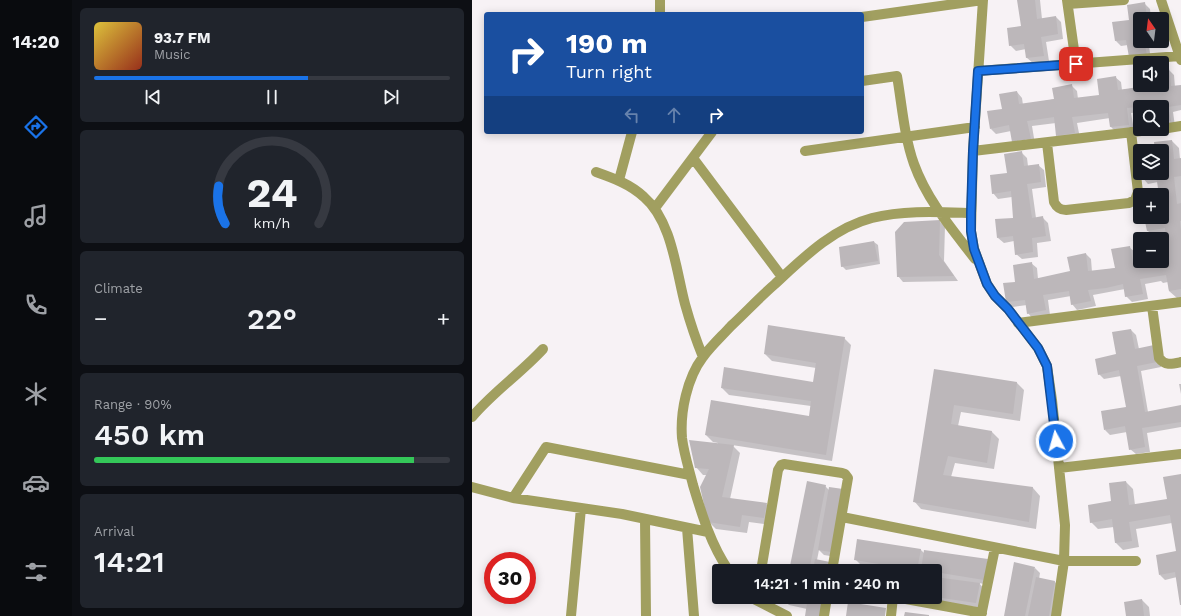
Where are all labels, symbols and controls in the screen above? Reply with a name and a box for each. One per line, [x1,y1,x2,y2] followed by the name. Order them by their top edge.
[1133,12,1169,48] north arrow
[1133,12,1169,268] map controls
[566,27,648,60] text: 190 m
[500,28,552,80] icon: right
[154,29,211,47] text: 93.7 FM
[12,31,60,52] text: 14:20
[154,47,191,62] text: Music
[1059,47,1093,81] pin
[1065,53,1087,75] icon: arrive
[1133,56,1169,92] button: sound
[566,61,652,82] text: Turn right
[142,86,164,108] icon: previous
[261,86,283,108] icon: pause
[380,86,402,108] icon: next
[1133,100,1169,136] button: search
[621,104,643,126] icon: left
[663,104,685,126] icon: ahead
[705,104,727,126] icon: right
[22,113,50,141] icon: directions
[1133,144,1169,180] button: layers
[246,168,298,217] text: 24
[1133,188,1169,224] button: +
[22,202,50,230] icon: music
[254,215,290,231] text: km/h
[1133,232,1169,268] button: −
[94,281,143,296] text: Climate
[22,291,50,319] icon: phone
[247,301,297,336] text: 22°
[94,306,107,331] text: −
[437,306,450,331] text: +
[22,380,50,408] icon: climate
[94,397,172,412] text: Range · 90%
[94,417,205,452] text: 450 km
[1035,420,1077,462] position arrow
[22,469,50,497] icon: car
[94,524,135,539] text: Arrival
[94,544,165,579] text: 14:21
[484,552,536,604] speed limit sign: 30
[22,558,50,586] icon: filters
[754,575,900,593] text: 14:21 · 1 min · 240 m

